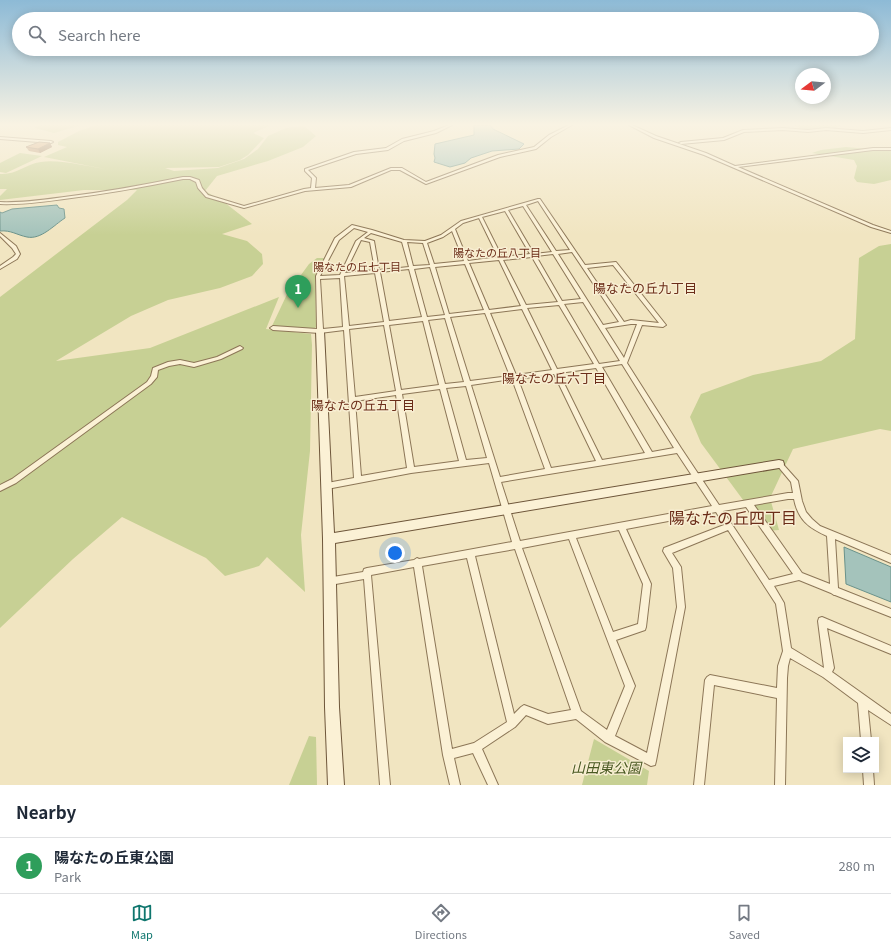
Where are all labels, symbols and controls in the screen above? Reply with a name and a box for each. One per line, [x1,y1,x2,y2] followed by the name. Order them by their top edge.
[12,12,879,56] search box
[26,23,48,45] icon: search
[58,24,140,45] text: Search here
[795,68,831,104] north arrow
[453,244,541,260] district label: 陽なたの丘八丁目
[313,258,401,274] district label: 陽なたの丘七丁目
[285,275,311,308] pin: 1
[593,278,697,297] district label: 陽なたの丘九丁目
[502,368,606,387] district label: 陽なたの丘六丁目
[311,395,415,414] district label: 陽なたの丘五丁目
[669,505,797,529] district label: 陽なたの丘四丁目
[385,543,405,563] your location
[843,737,879,773] map controls
[843,737,879,773] button: layers
[571,757,643,777] park label: 山田東公園
[16,799,76,824] text: Nearby
[54,846,174,867] text: 陽なたの丘東公園
[25,856,33,875] text: 1
[838,856,875,875] text: 280 m
[54,867,81,886] text: Park
[131,902,153,942] tab: Map
[415,902,467,942] tab: Directions
[729,902,760,942] tab: Saved

